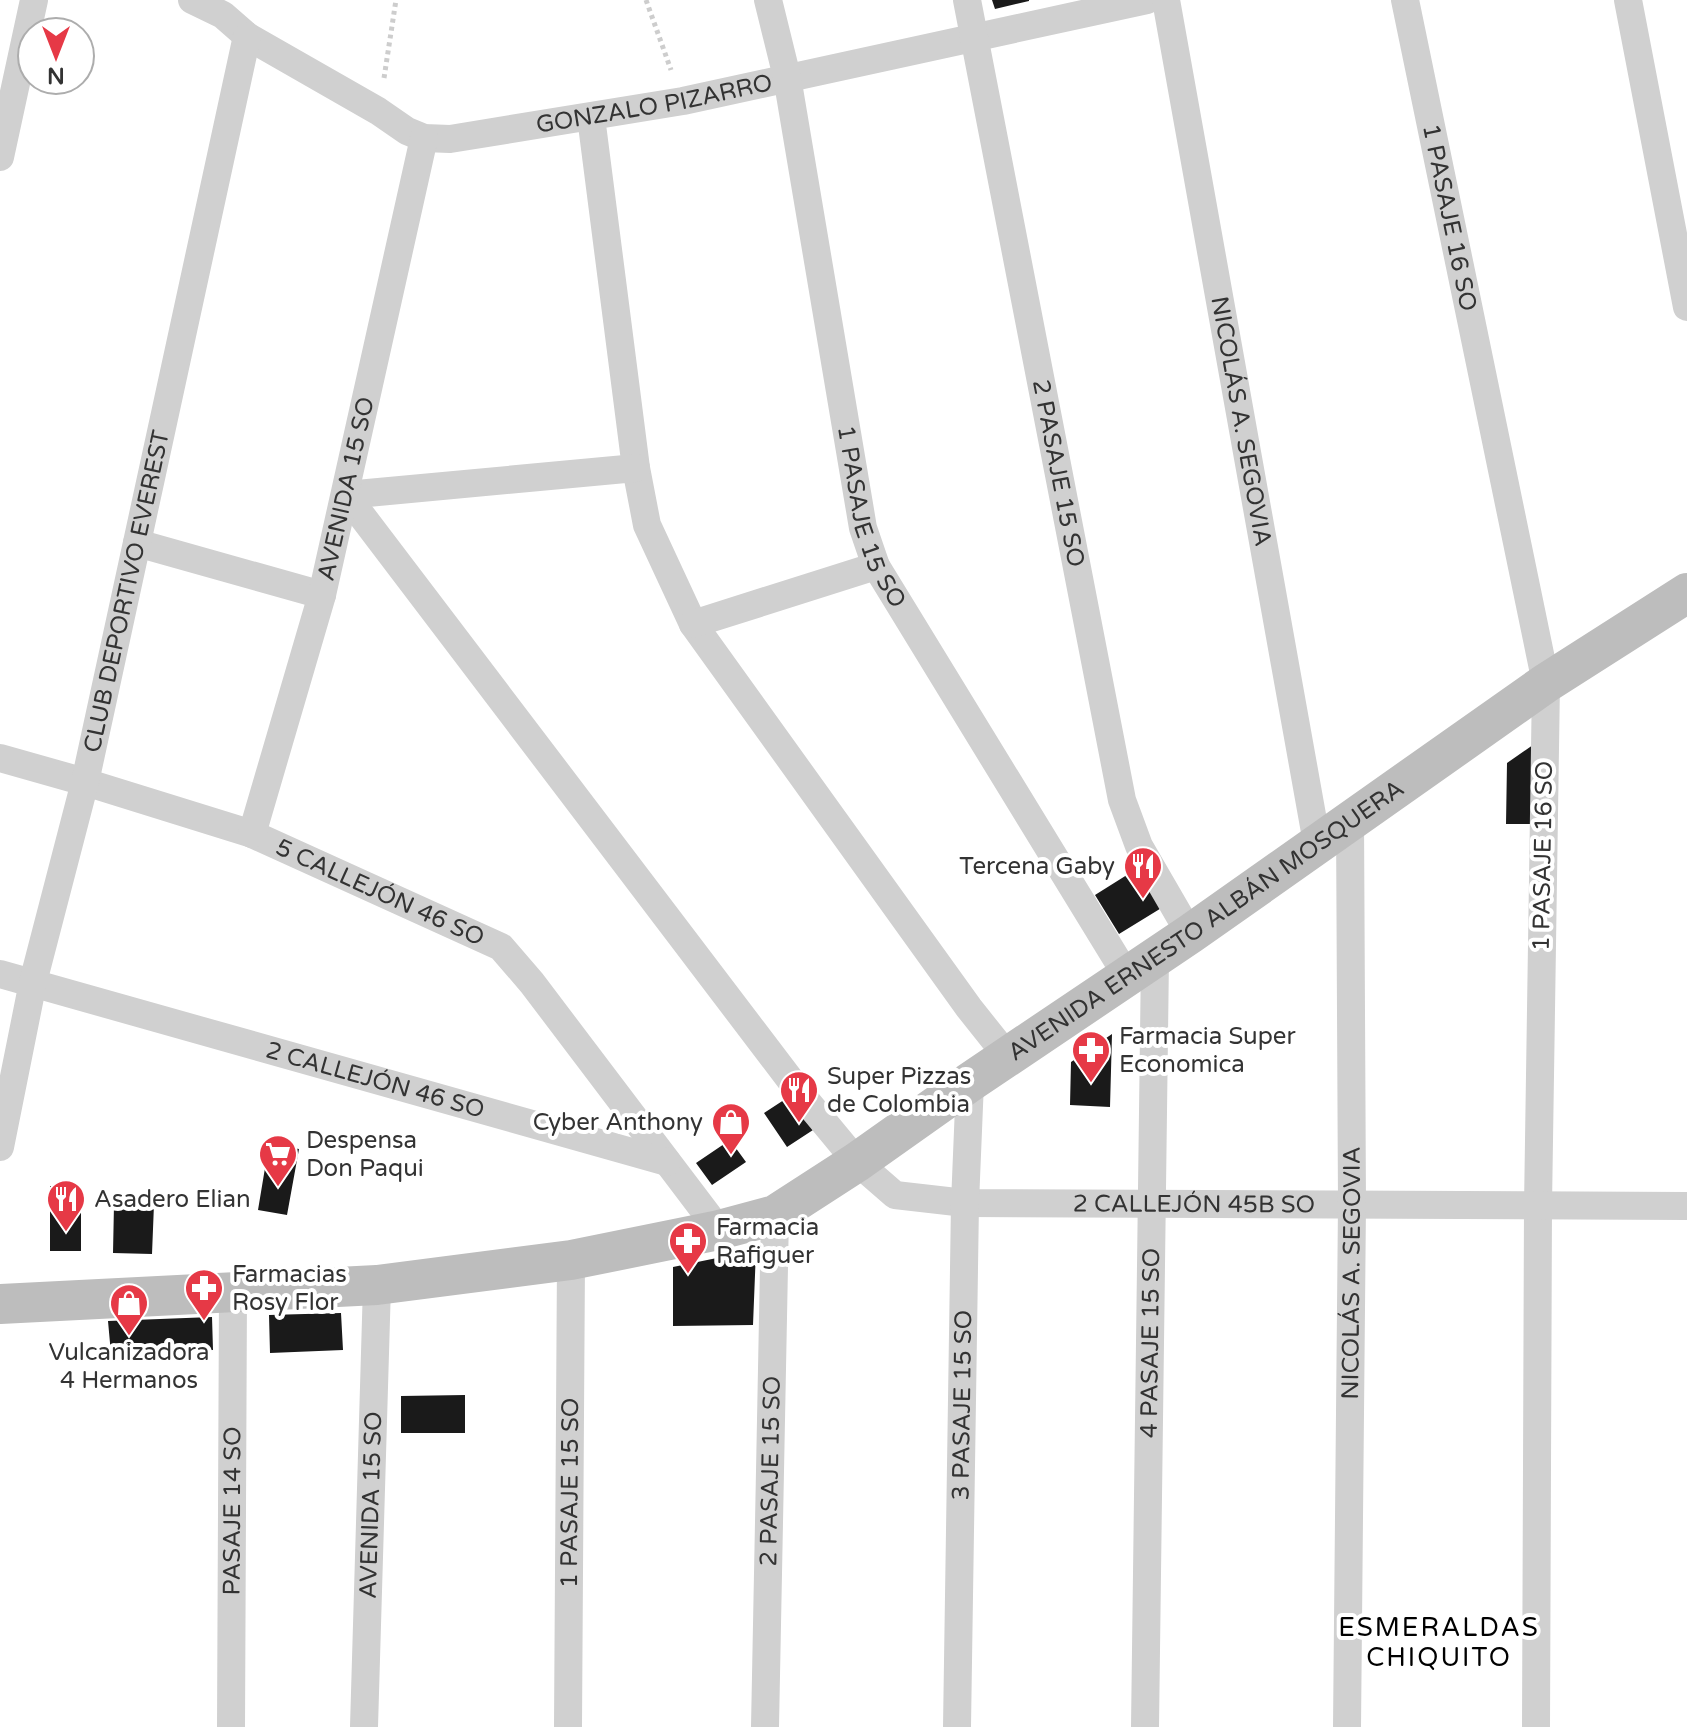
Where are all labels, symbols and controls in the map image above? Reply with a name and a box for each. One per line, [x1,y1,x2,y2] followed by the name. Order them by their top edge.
[16,16,96,96] north arrow
[47,62,65,88] text: N
[534,68,775,139] street label: GONZALO PIZARRO
[1416,121,1483,314] street label: 1 PASAJE 16 SO
[1205,294,1278,548] street label: NICOLÁS A. SEGOVIA
[1026,377,1091,569] street label: 2 PASAJE 15 SO
[311,394,380,583] street label: AVENIDA 15 SO
[831,423,913,613] street label: 1 PASAJE 15 SO
[77,427,176,755] street label: CLUB DEPORTIVO EVEREST
[1527,761,1559,951] street label: 1 PASAJE 16 SO
[1002,773,1409,1067] street label: AVENIDA ERNESTO ALBÁN MOSQUERA
[271,832,489,952] street label: 5 CALLEJÓN 46 SO
[1122,845,1164,900] restaurant icon: Tercena Gaby
[959,852,1115,881] place label: Tercena Gaby
[1119,1022,1296,1079] place label: Farmacia Super Economica
[1070,1029,1112,1084] pharmacy icon: Farmacia Super Economica
[263,1035,488,1124] street label: 2 CALLEJÓN 46 SO
[827,1062,971,1119] place label: Super Pizzas de Colombia
[778,1069,820,1124] restaurant icon: Super Pizzas de Colombia
[710,1101,752,1156] shop icon: Cyber Anthony
[533,1108,703,1137] place label: Cyber Anthony
[306,1126,424,1183] place label: Despensa Don Paqui
[257,1133,299,1188] supermarket icon: Despensa Don Paqui
[1335,1146,1367,1400] street label: NICOLÁS A. SEGOVIA
[45,1178,87,1233] restaurant icon: Asadero Elian
[94,1185,251,1214] place label: Asadero Elian
[1073,1188,1315,1219] street label: 2 CALLEJÓN 45B SO
[716,1213,819,1270] place label: Farmacia Rafiguer
[667,1220,709,1275] pharmacy icon: Farmacia Rafiguer
[1134,1248,1166,1438] street label: 4 PASAJE 15 SO
[232,1260,347,1317] place label: Farmacias Rosy Flor
[183,1267,225,1322] pharmacy icon: Farmacias Rosy Flor
[108,1282,150,1337] shop icon: Vulcanizadora 4 Hermanos
[946,1310,978,1500] street label: 3 PASAJE 15 SO
[49,1338,210,1395] place label: Vulcanizadora 4 Hermanos
[754,1376,786,1567] street label: 2 PASAJE 15 SO
[554,1398,585,1588] street label: 1 PASAJE 15 SO
[353,1411,388,1599] street label: AVENIDA 15 SO
[217,1426,247,1596] street label: PASAJE 14 SO
[1338,1612,1540,1673] district label: ESMERALDAS CHIQUITO

